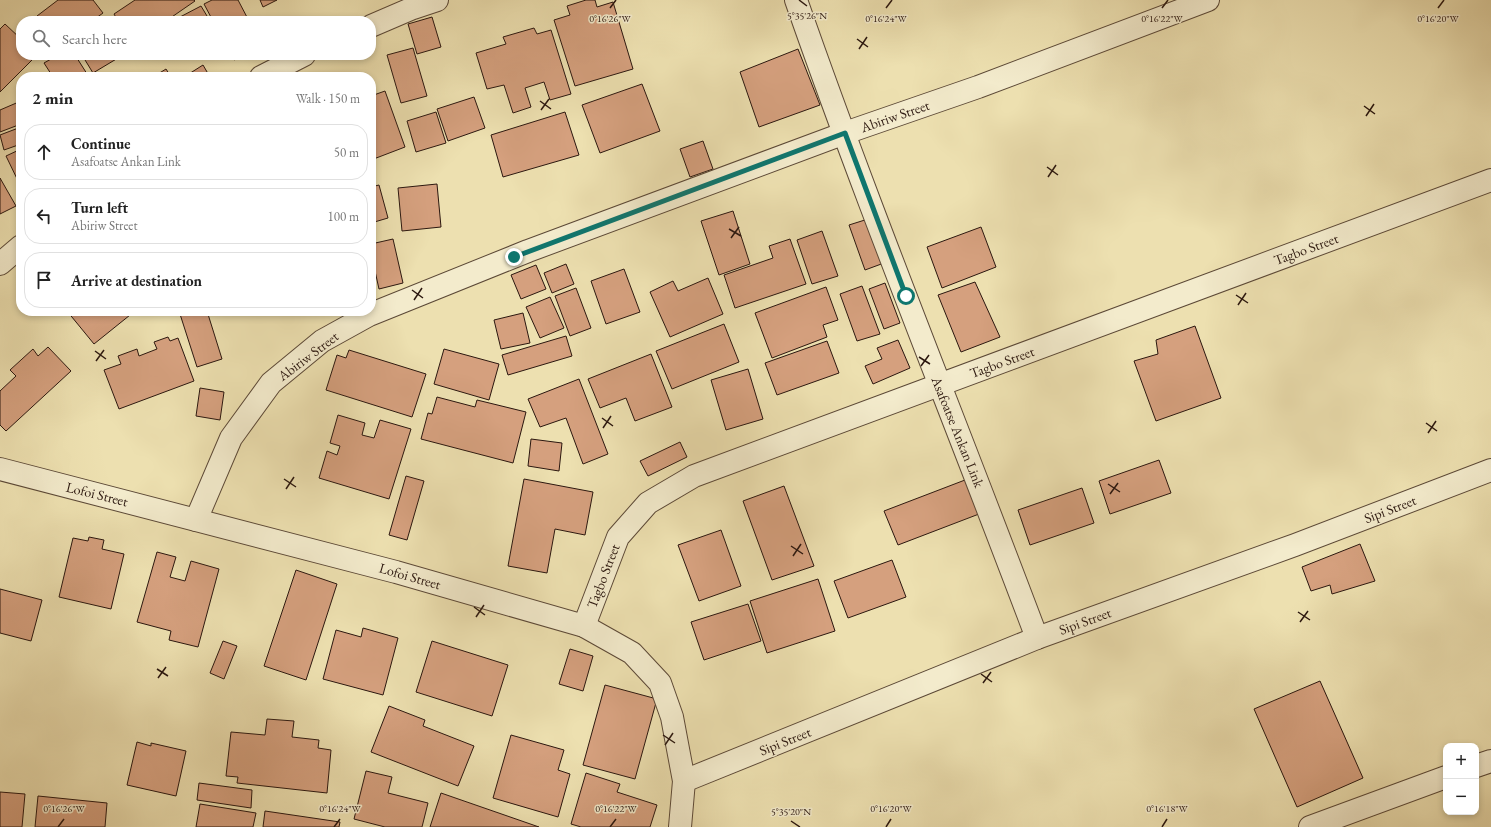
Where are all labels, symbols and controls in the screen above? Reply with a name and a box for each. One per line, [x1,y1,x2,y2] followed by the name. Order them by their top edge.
[787,9,827,22] text: 5°35'26"N
[589,12,632,25] text: 0°16'26"W
[865,12,908,25] text: 0°16'24"W
[1141,12,1184,25] text: 0°16'22"W
[1417,12,1460,25] text: 0°16'20"W
[16,16,376,60] search box
[30,27,52,49] icon: search
[62,29,127,48] text: Search here
[32,87,73,109] text: 2 min
[296,90,360,107] text: Walk · 150 m
[857,96,932,136] street label: Abiriw Street
[71,134,131,153] text: Continue
[33,141,55,163] icon: ahead
[334,144,359,161] text: 50 m
[71,153,181,170] text: Asafoatse Ankan Link
[71,198,128,217] text: Turn left
[33,205,55,227] icon: left
[328,208,359,225] text: 100 m
[71,217,137,234] text: Abiriw Street
[1271,229,1341,269] street label: Tagbo Street
[505,248,523,266] route end
[33,269,55,291] icon: arrive
[71,271,202,290] text: Arrive at destination
[897,287,915,305] route start
[273,327,342,385] street label: Abiriw Street
[967,342,1037,382] street label: Tagbo Street
[927,373,989,491] street label: Asafoatse Ankan Link
[64,478,130,511] street label: Lofoi Street
[1361,491,1419,527] street label: Sipi Street
[583,541,624,611] street label: Tagbo Street
[377,559,443,594] street label: Lofoi Street
[1056,603,1114,639] street label: Sipi Street
[757,722,814,759] street label: Sipi Street
[1443,743,1479,815] map controls
[1443,743,1479,779] button: +
[1443,779,1479,815] button: −
[43,802,86,815] text: 0°16'26"W
[319,802,362,815] text: 0°16'24"W
[595,802,638,815] text: 0°16'22"W
[870,802,913,815] text: 0°16'20"W
[1146,802,1189,815] text: 0°16'18"W
[771,805,811,818] text: 5°35'20"N

